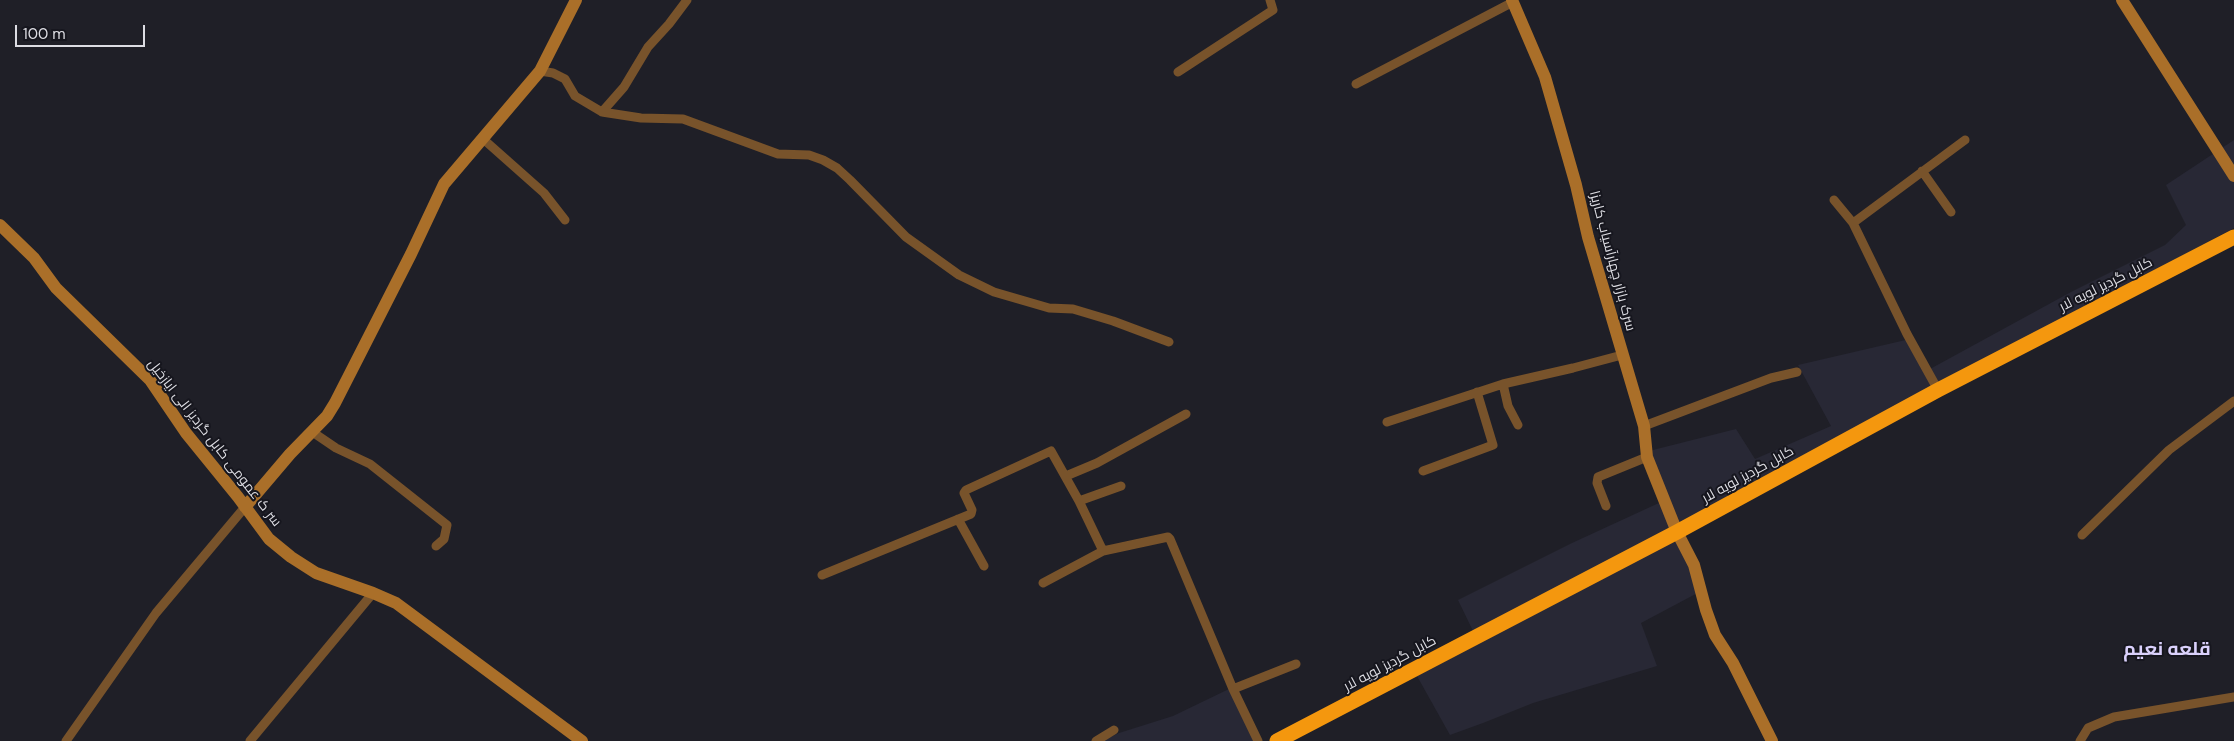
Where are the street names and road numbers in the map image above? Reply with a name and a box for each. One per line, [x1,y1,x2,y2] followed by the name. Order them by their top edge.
[1585,189,1639,333] street label: سرک بازار چهارآسیاب کاریزا
[2057,254,2155,316] street label: کابل گردیز لویه لار
[143,356,285,530] street label: سر ک عمومی کابل گردیز الی ایازخیل
[1699,443,1797,507] street label: کابل گردیز لویه لار
[1341,633,1439,695] street label: کابل گردیز لویه لار

